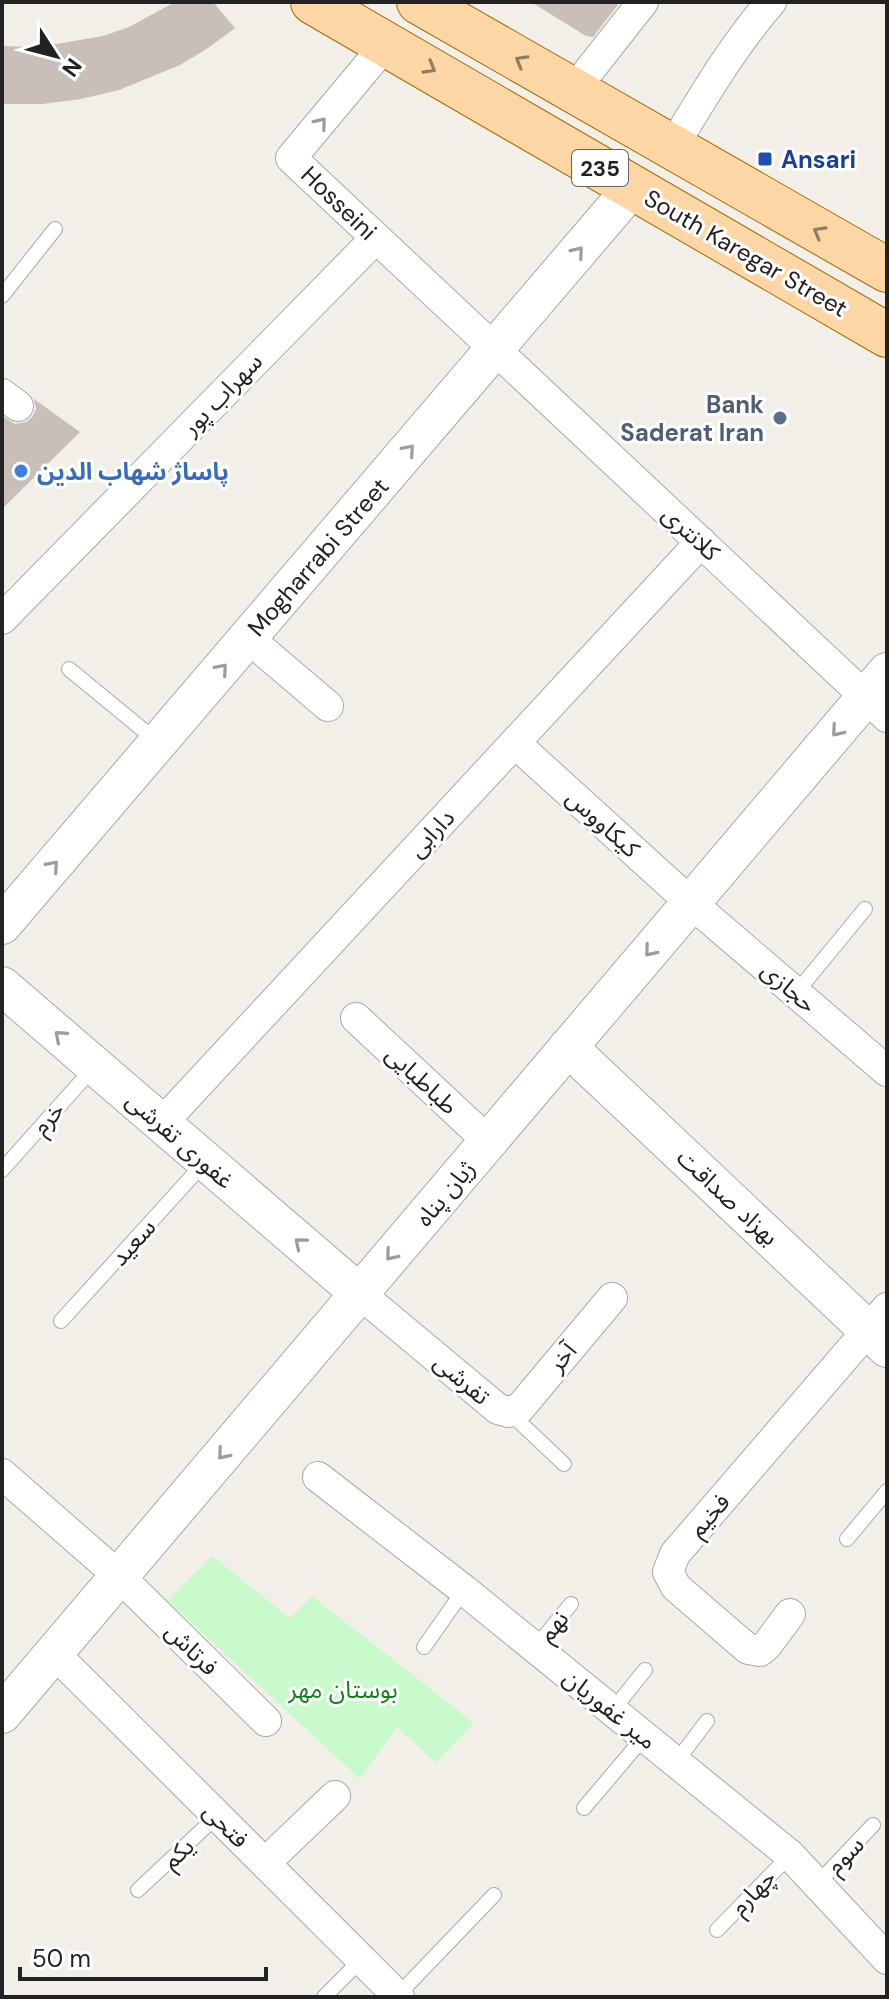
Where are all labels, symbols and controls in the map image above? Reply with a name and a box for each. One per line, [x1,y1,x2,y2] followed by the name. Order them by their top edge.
[16,16,96,96] north arrow
[55,52,88,82] text: N
[515,55,530,71] one-way arrow
[421,58,436,74] one-way arrow
[311,117,326,132] one-way arrow
[781,144,856,175] place label: Ansari
[572,150,628,186] road number: 235
[756,150,774,168] marker: Ansari
[295,159,383,247] street label: Hosseini
[639,182,853,324] street label: South Karegar Street
[813,226,828,242] one-way arrow
[568,247,583,262] one-way arrow
[174,346,269,443] street label: سهراب پور
[620,389,764,448] place label: Bank Saderat Iran
[771,409,789,427] marker: Bank Saderat Iran
[399,445,414,459] one-way arrow
[37,456,229,487] place label: پاساژ شهاب الدین
[12,462,30,480] marker: پاساژ شهاب الدین
[241,471,395,643] street label: Mogharrabi Street
[656,499,727,568] street label: کلانتری
[212,663,227,678] one-way arrow
[832,722,846,736] one-way arrow
[560,782,647,865] street label: کیکاووس
[401,802,461,864] street label: دارابی
[43,861,58,876] one-way arrow
[645,941,660,956] one-way arrow
[755,954,823,1020] street label: حجازی
[55,1031,70,1046] one-way arrow
[379,1039,465,1121] street label: طباطبایی
[120,1085,240,1195] street label: غفوری تفرشی
[25,1095,73,1143] street label: خرم
[671,1142,785,1252] street label: بهزاد صداقت
[408,1153,482,1233] street label: ژیان پناه
[104,1212,162,1272] street label: سعید
[294,1238,309,1252] one-way arrow
[386,1246,401,1261] one-way arrow
[540,1335,584,1379] street label: آخر
[427,1346,497,1412] street label: تفرشی
[218,1444,233,1459] one-way arrow
[681,1487,738,1545] street label: فخیم
[531,1604,577,1649] street label: نهم
[159,1616,225,1682] street label: فرتاش
[557,1662,663,1756] street label: میر غفوریان
[287,1674,398,1705] park label: بوستان مهر
[196,1795,256,1855] street label: فتحی
[819,1829,873,1883] street label: سوم
[155,1830,202,1877] street label: یکم
[724,1862,785,1924] street label: چهارم
[20,1931,266,1981] scale bar
[32,1943,91,1974] text: 50 m

